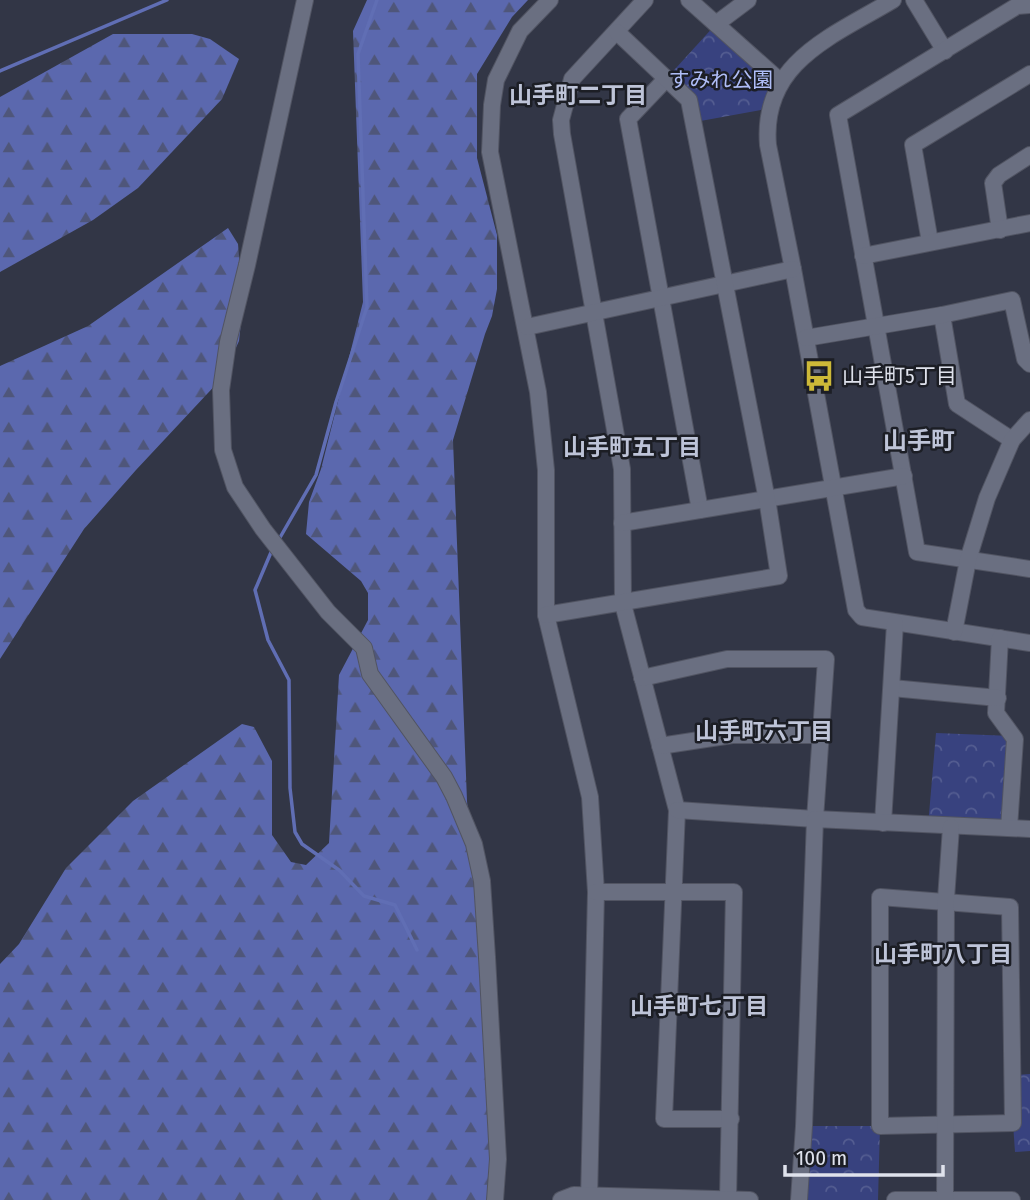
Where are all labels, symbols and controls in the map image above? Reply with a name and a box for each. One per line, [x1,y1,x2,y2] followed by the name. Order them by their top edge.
[669,67,774,93] park label: すみれ公園
[509,81,647,109] district label: 山手町二丁目
[802,359,836,393] bus stop icon: 山手町5丁目
[842,363,957,389] place label: 山手町5丁目
[883,427,955,455] district label: 山手町
[563,433,701,461] district label: 山手町五丁目
[695,717,833,745] district label: 山手町六丁目
[874,940,1012,968] district label: 山手町八丁目
[630,992,768,1020] district label: 山手町七丁目
[785,1134,942,1178] scale bar
[796,1145,847,1171] text: 100 m

